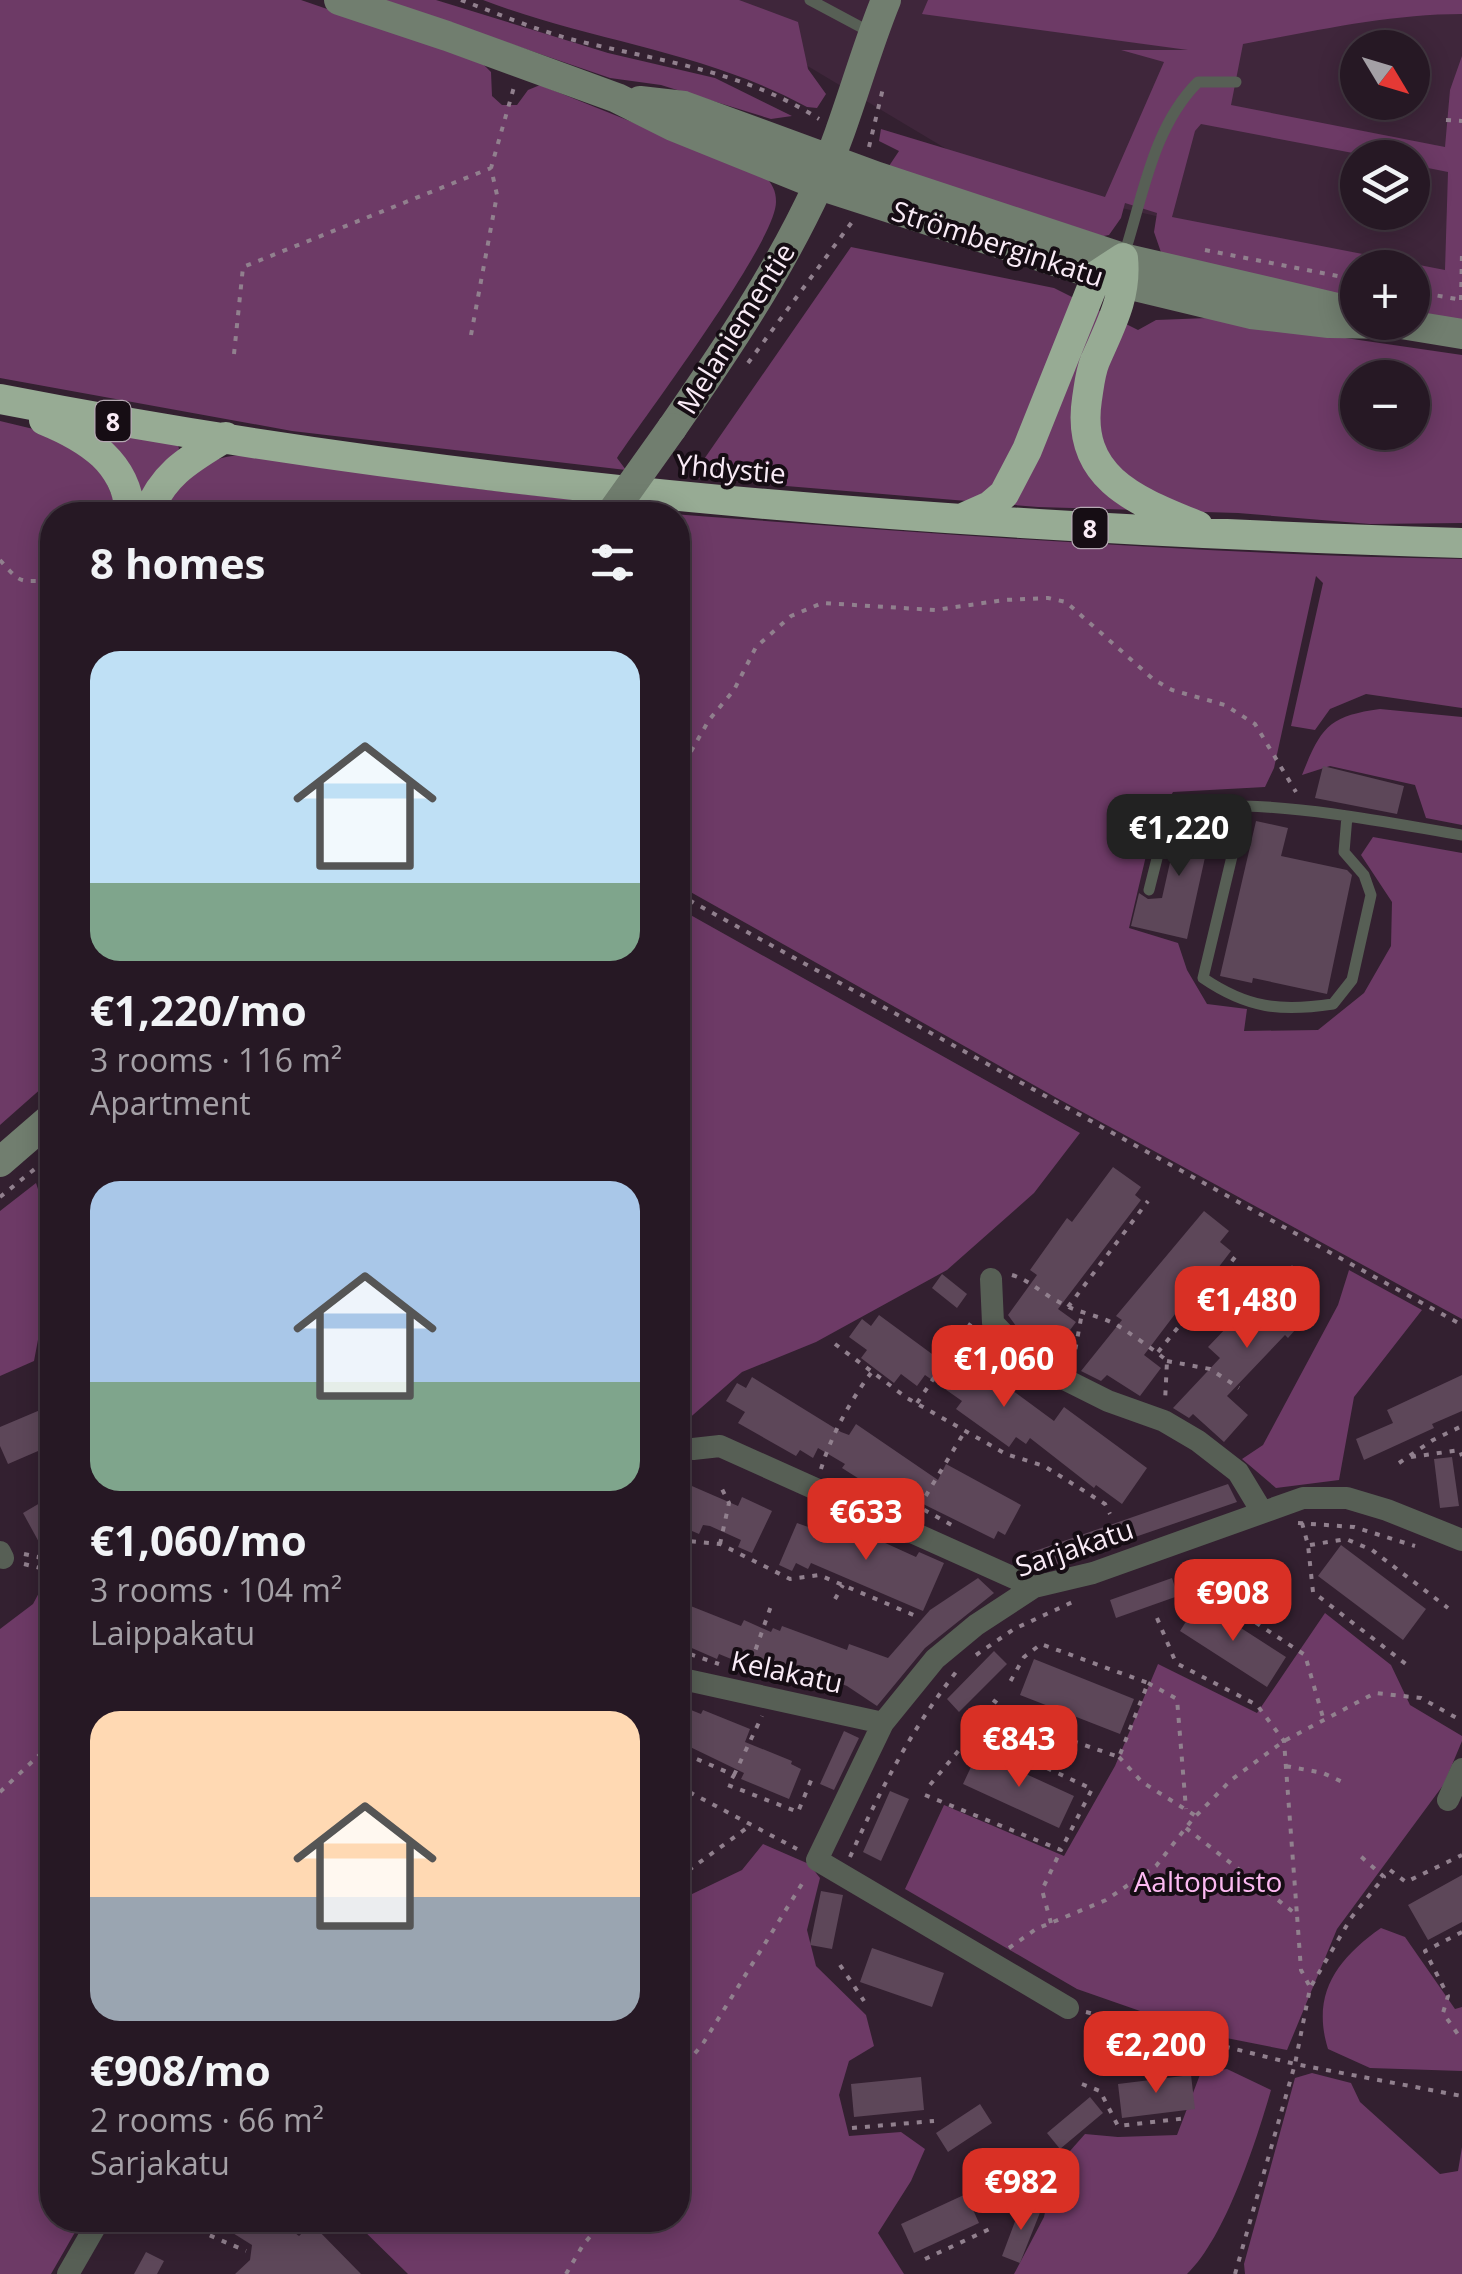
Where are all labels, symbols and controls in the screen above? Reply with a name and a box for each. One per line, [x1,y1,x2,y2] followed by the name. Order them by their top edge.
[1340,30,1430,120] north arrow
[1340,30,1430,450] map controls
[1340,140,1430,230] button: layers
[887,191,1109,295] street label: Strömberginkatu
[667,235,803,421] street label: Melaniementie
[1340,250,1430,340] button: +
[1340,360,1430,450] button: −
[96,401,130,441] road number: 8
[674,444,788,492] street label: Yhdystie
[1072,508,1108,548] road number: 8
[90,534,265,591] text: 8 homes
[585,535,640,590] icon: filters
[275,716,455,896] icon: home
[1098,794,1260,879] pin: €1,220
[1129,805,1229,848] text: €1,220
[90,981,307,1038] text: €1,220/mo
[90,1038,342,1081] text: 3 rooms · 116 m²
[90,1081,251,1124] text: Apartment
[275,1246,455,1426] icon: home
[1166,1266,1328,1351] pin: €1,480
[1197,1277,1297,1320] text: €1,480
[923,1325,1085,1410] pin: €1,060
[954,1336,1054,1379] text: €1,060
[807,1478,925,1563] pin: €633
[829,1489,903,1532] text: €633
[1010,1509,1138,1585] street label: Sarjakatu
[90,1511,307,1568] text: €1,060/mo
[1174,1559,1292,1644] pin: €908
[90,1568,342,1611] text: 3 rooms · 104 m²
[1196,1570,1270,1613] text: €908
[90,1611,255,1654] text: Laippakatu
[728,1641,846,1701] street label: Kelakatu
[960,1705,1078,1790] pin: €843
[982,1716,1056,1759] text: €843
[275,1776,455,1956] icon: home
[1134,1862,1282,1900] park label: Aaltopuisto
[1075,2011,1237,2096] pin: €2,200
[1106,2022,1206,2065] text: €2,200
[90,2041,271,2098] text: €908/mo
[90,2098,324,2141] text: 2 rooms · 66 m²
[90,2141,230,2184] text: Sarjakatu
[962,2148,1080,2233] pin: €982
[984,2159,1058,2202] text: €982

